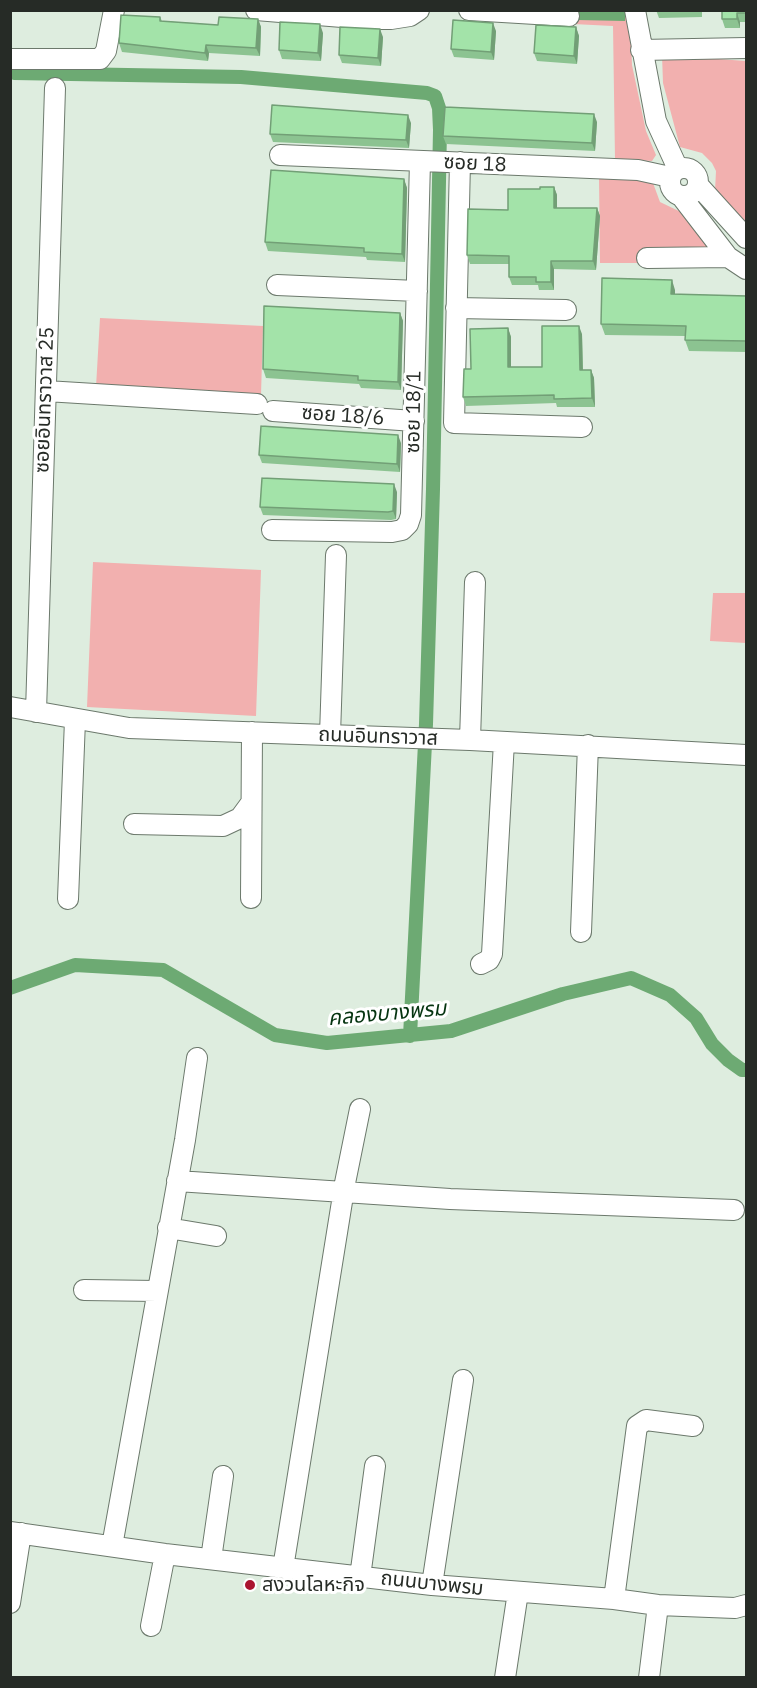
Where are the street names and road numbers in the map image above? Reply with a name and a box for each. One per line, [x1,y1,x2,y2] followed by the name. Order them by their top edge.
[443,150,507,178] street label: ซอย 18
[30,326,60,474] street label: ซอยอินทราวาส 25
[401,370,427,454] street label: ซอย 18/1
[301,401,385,431] street label: ซอย 18/6
[318,723,438,751] street label: ถนนอินทราวาส
[379,1567,485,1601] street label: ถนนบางพรม

